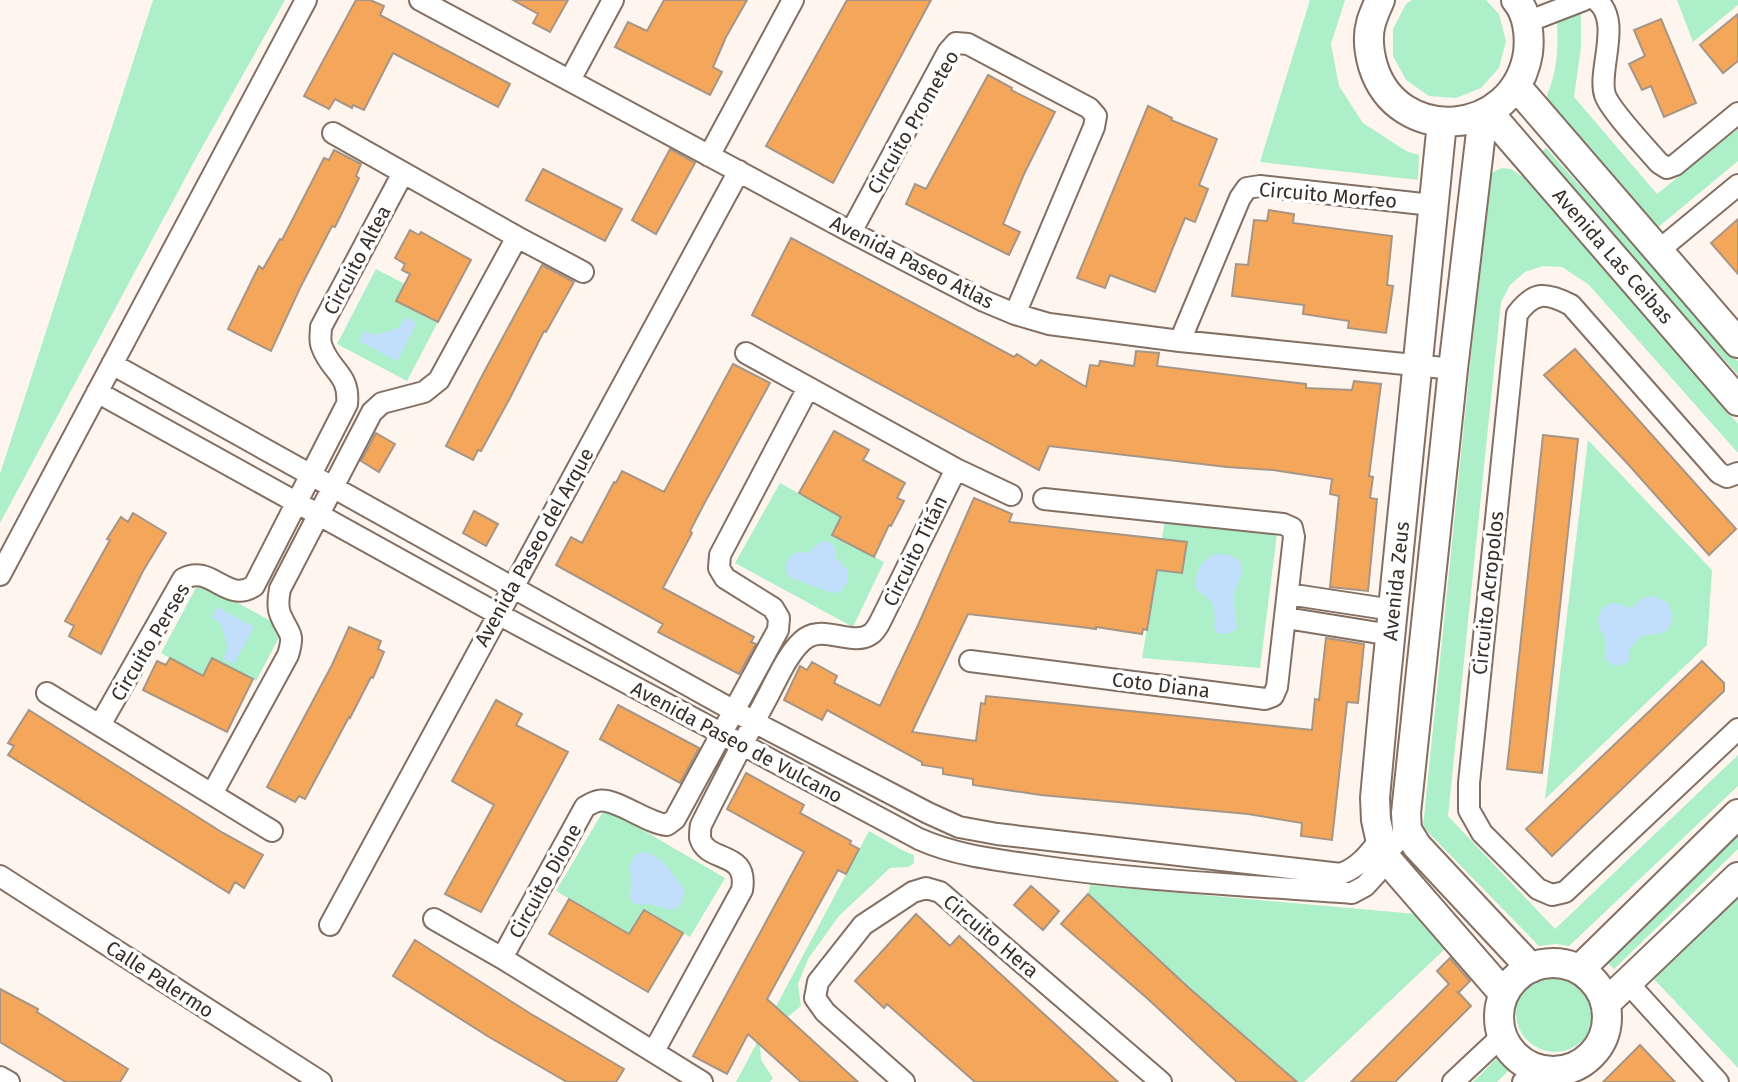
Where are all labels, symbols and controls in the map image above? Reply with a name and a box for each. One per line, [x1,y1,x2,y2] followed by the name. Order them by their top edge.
[862,46,964,198] street label: Circuito Prometeo
[1258,177,1398,213] street label: Circuito Morfeo
[1548,183,1678,329] street label: Avenida Las Ceibas
[318,201,396,319] street label: Circuito Altea
[826,210,998,314] street label: Avenida Paseo Atlas
[469,444,599,650] street label: Avenida Paseo del Arque
[878,492,952,610] street label: Circuito Titán
[1467,510,1509,676] street label: Circuito Acropolos
[1378,520,1414,642] street label: Avenida Zeus
[105,579,195,705] street label: Circuito Perses
[1111,667,1211,703] street label: Coto Diana
[627,676,847,808] street label: Avenida Paseo de Vulcano
[504,820,586,942] street label: Circuito Dione
[939,889,1043,983] street label: Circuito Hera
[102,935,218,1023] street label: Calle Palermo

